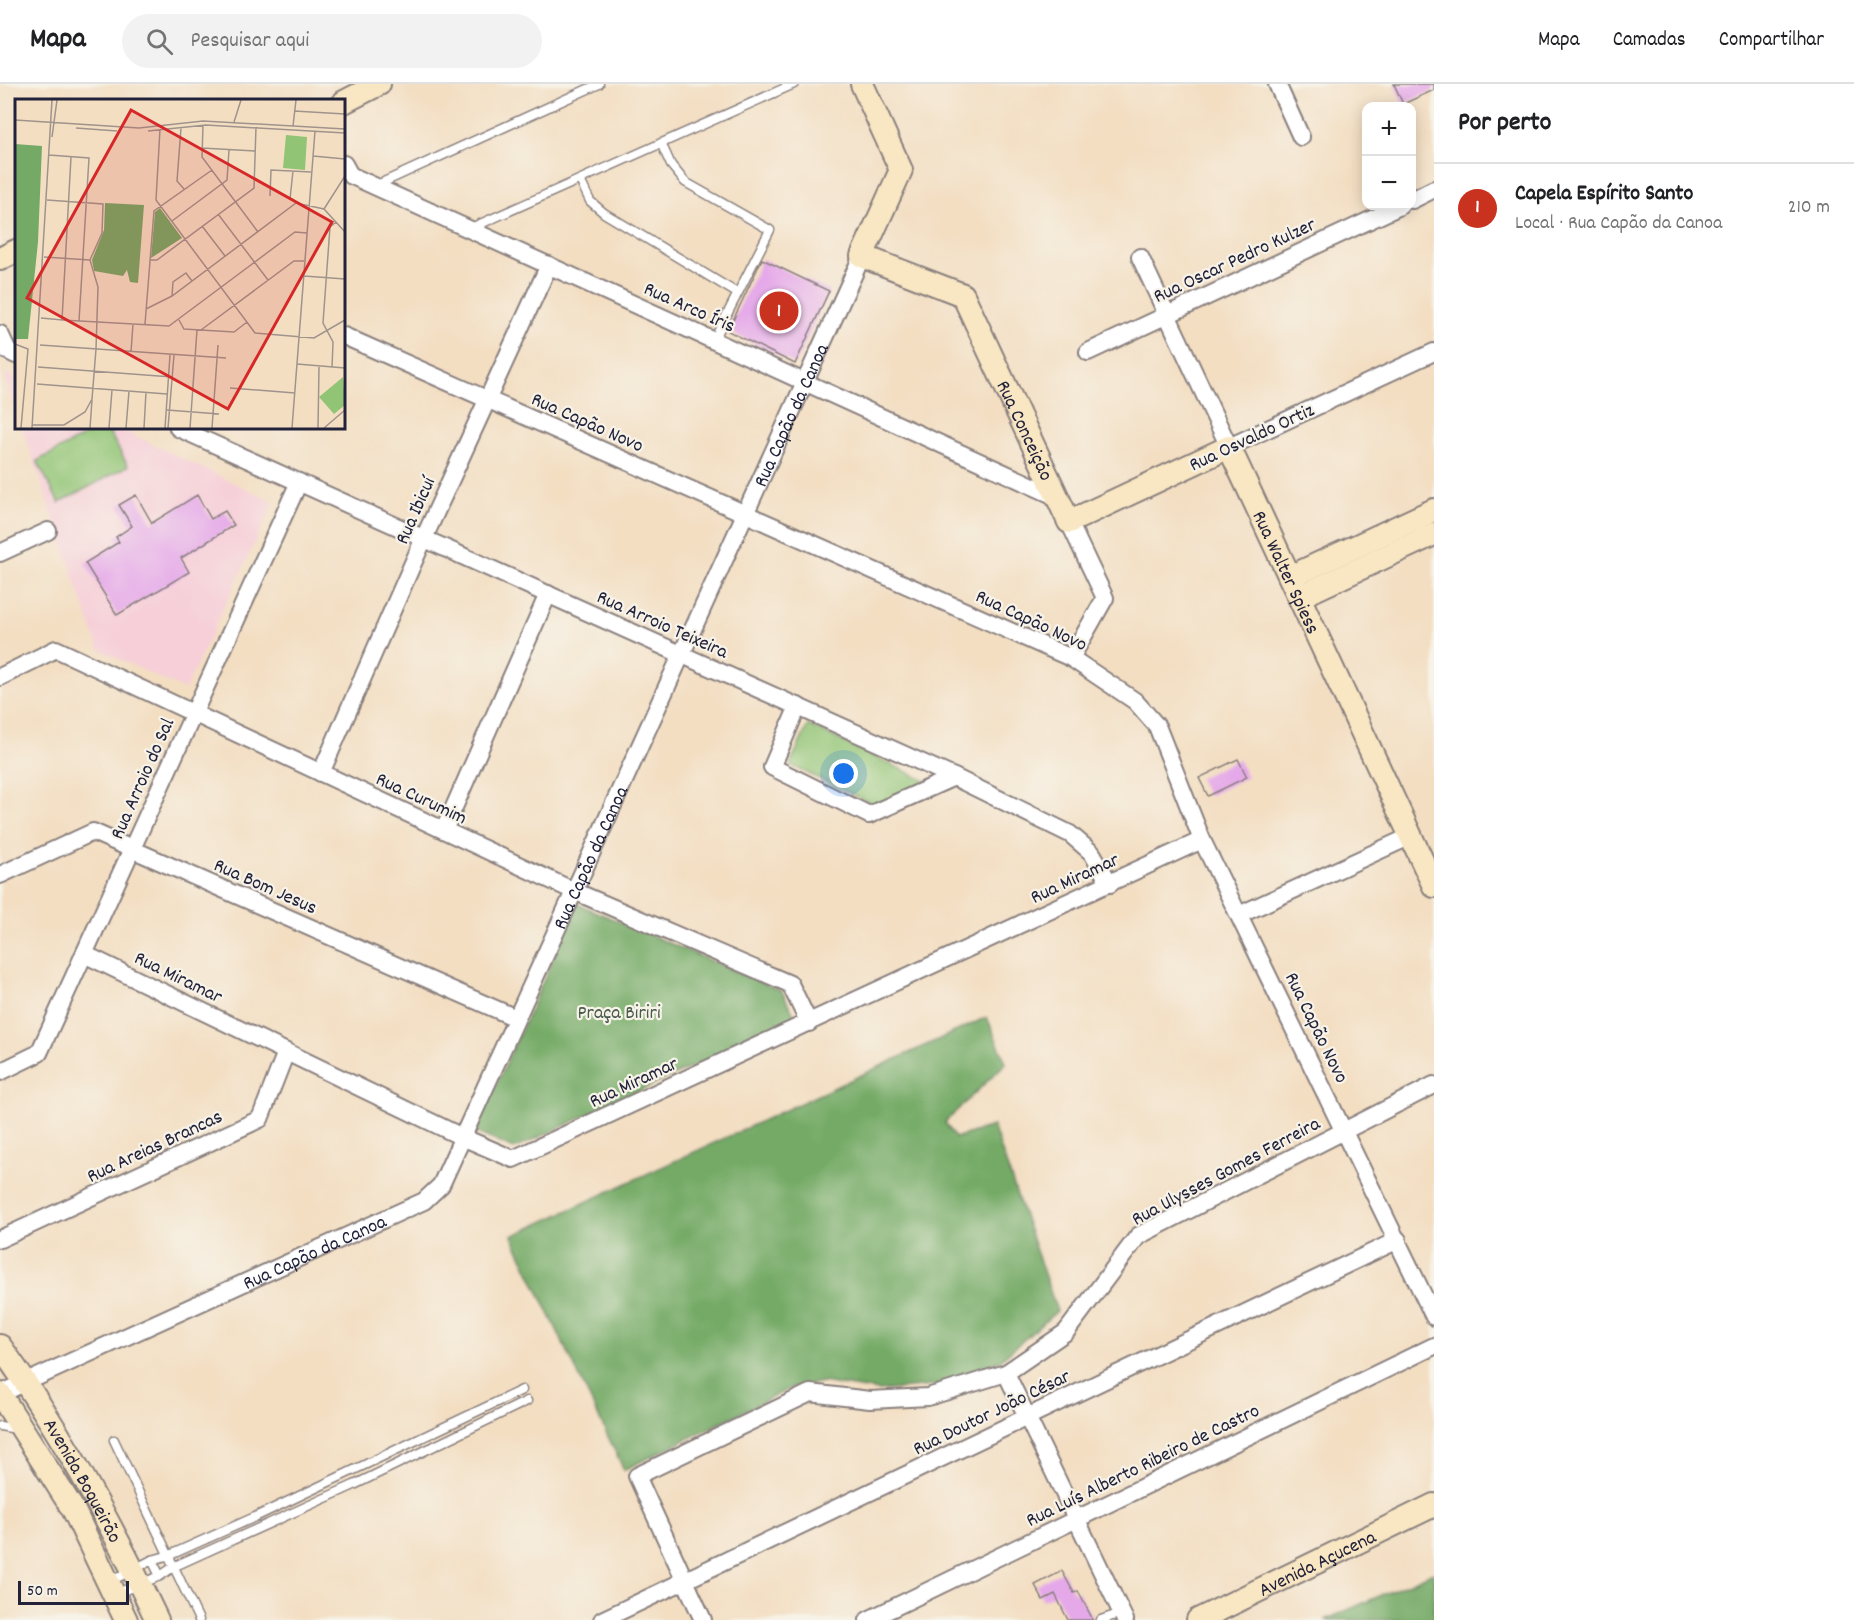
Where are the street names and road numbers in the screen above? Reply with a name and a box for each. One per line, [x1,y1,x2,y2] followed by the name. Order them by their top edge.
[1149,212,1322,312] street label: Rua Oscar Pedro Kulzer
[639,276,739,341] street label: Rua Arco Íris
[748,339,838,492] street label: Rua Capão da Canoa
[988,376,1059,486] street label: Rua Conceição
[526,386,648,461] street label: Rua Capão Novo
[1185,397,1320,480] street label: Rua Osvaldo Ortiz
[389,472,445,549] street label: Rua Ibicuí
[1244,507,1325,639] street label: Rua Walter Spiess
[592,584,733,668] street label: Rua Arroio Teixeira
[970,584,1091,660] street label: Rua Capão Novo
[105,714,183,844] street label: Rua Arroio do Sal
[370,766,471,833] street label: Rua Curumim
[548,782,637,935] street label: Rua Capão da Canoa
[1026,847,1125,912] street label: Rua Miramar
[209,852,321,923] street label: Rua Bom Jesus
[129,945,227,1012] street label: Rua Miramar
[1276,968,1354,1089] street label: Rua Capão Novo
[585,1051,684,1116] street label: Rua Miramar
[83,1104,228,1191] street label: Rua Areias Brancas
[1127,1111,1326,1234] street label: Rua Ulysses Gomes Ferreira
[239,1209,392,1299] street label: Rua Capão da Canoa
[909,1363,1076,1464] street label: Rua Doutor João César
[1022,1398,1265,1536] street label: Rua Luís Alberto Ribeiro de Castro
[35,1414,127,1548] street label: Avenida Boqueirão
[1255,1524,1382,1605] street label: Avenida Açucena

